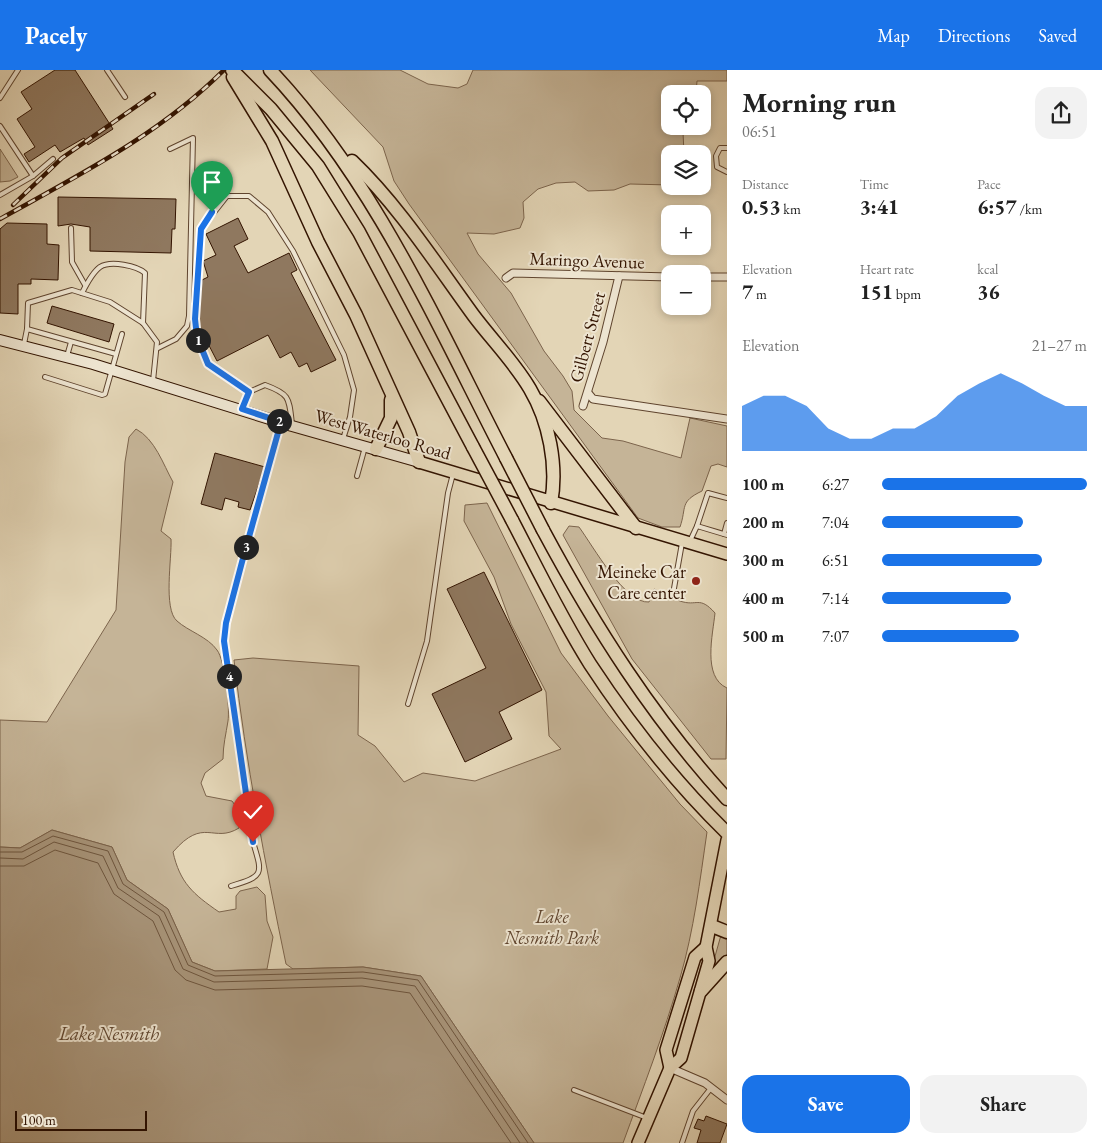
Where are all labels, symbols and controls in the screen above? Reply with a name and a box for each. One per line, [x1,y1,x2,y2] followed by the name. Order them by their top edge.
[25,20,87,51] text: Pacely
[878,24,910,47] text: Map
[938,24,1010,47] text: Directions
[1038,24,1077,47] text: Saved
[742,84,896,120] text: Morning run
[661,85,711,315] map controls
[661,85,711,135] button: locate
[1035,87,1087,139] button: share
[742,121,777,142] text: 06:51
[661,145,711,195] button: layers
[191,161,233,212] pin
[198,168,226,196] icon: arrive
[742,175,789,193] text: Distance
[860,175,889,193] text: Time
[977,175,1001,193] text: Pace
[742,193,781,220] text: 0.53
[860,193,899,220] text: 3:41
[977,193,1017,220] text: 6:57
[781,200,801,218] text: km
[1017,200,1042,218] text: /km
[661,205,711,255] button: +
[529,247,645,273] street label: Maringo Avenue
[742,260,792,278] text: Elevation
[860,260,914,278] text: Heart rate
[977,260,998,278] text: kcal
[661,265,711,315] button: −
[742,278,753,305] text: 7
[860,278,893,305] text: 151
[977,278,1000,305] text: 36
[753,285,767,303] text: m
[893,285,921,303] text: bpm
[564,289,610,385] street label: Gilbert Street
[186,328,210,352] pin: 1
[195,331,202,349] text: 1
[742,335,800,356] text: Elevation
[1032,335,1087,356] text: 21–27 m
[312,404,455,465] street label: West Waterloo Road
[266,408,292,434] pin: 2
[276,412,283,430] text: 2
[742,474,784,495] text: 100 m
[822,474,849,495] text: 6:27
[742,512,784,533] text: 200 m
[822,512,849,533] text: 7:04
[234,534,258,560] pin: 3
[243,538,250,556] text: 3
[742,550,784,571] text: 300 m
[822,550,849,571] text: 6:51
[597,560,686,604] place label: Meineke Car Care center
[690,575,702,587] marker: Meineke Car Care center
[742,588,784,609] text: 400 m
[822,588,849,609] text: 7:14
[742,626,784,647] text: 500 m
[822,626,849,647] text: 7:07
[216,664,242,688] pin: 4
[226,667,233,685] text: 4
[232,791,274,842] pin
[239,798,267,826] icon: check
[504,905,599,949] park label: Lake Nesmith Park
[58,1021,159,1046] water label: Lake Nesmith
[742,1075,910,1133] button: Save
[920,1075,1087,1133] button: Share
[15,1108,148,1131] scale bar
[22,1111,56,1129] text: 100 m

